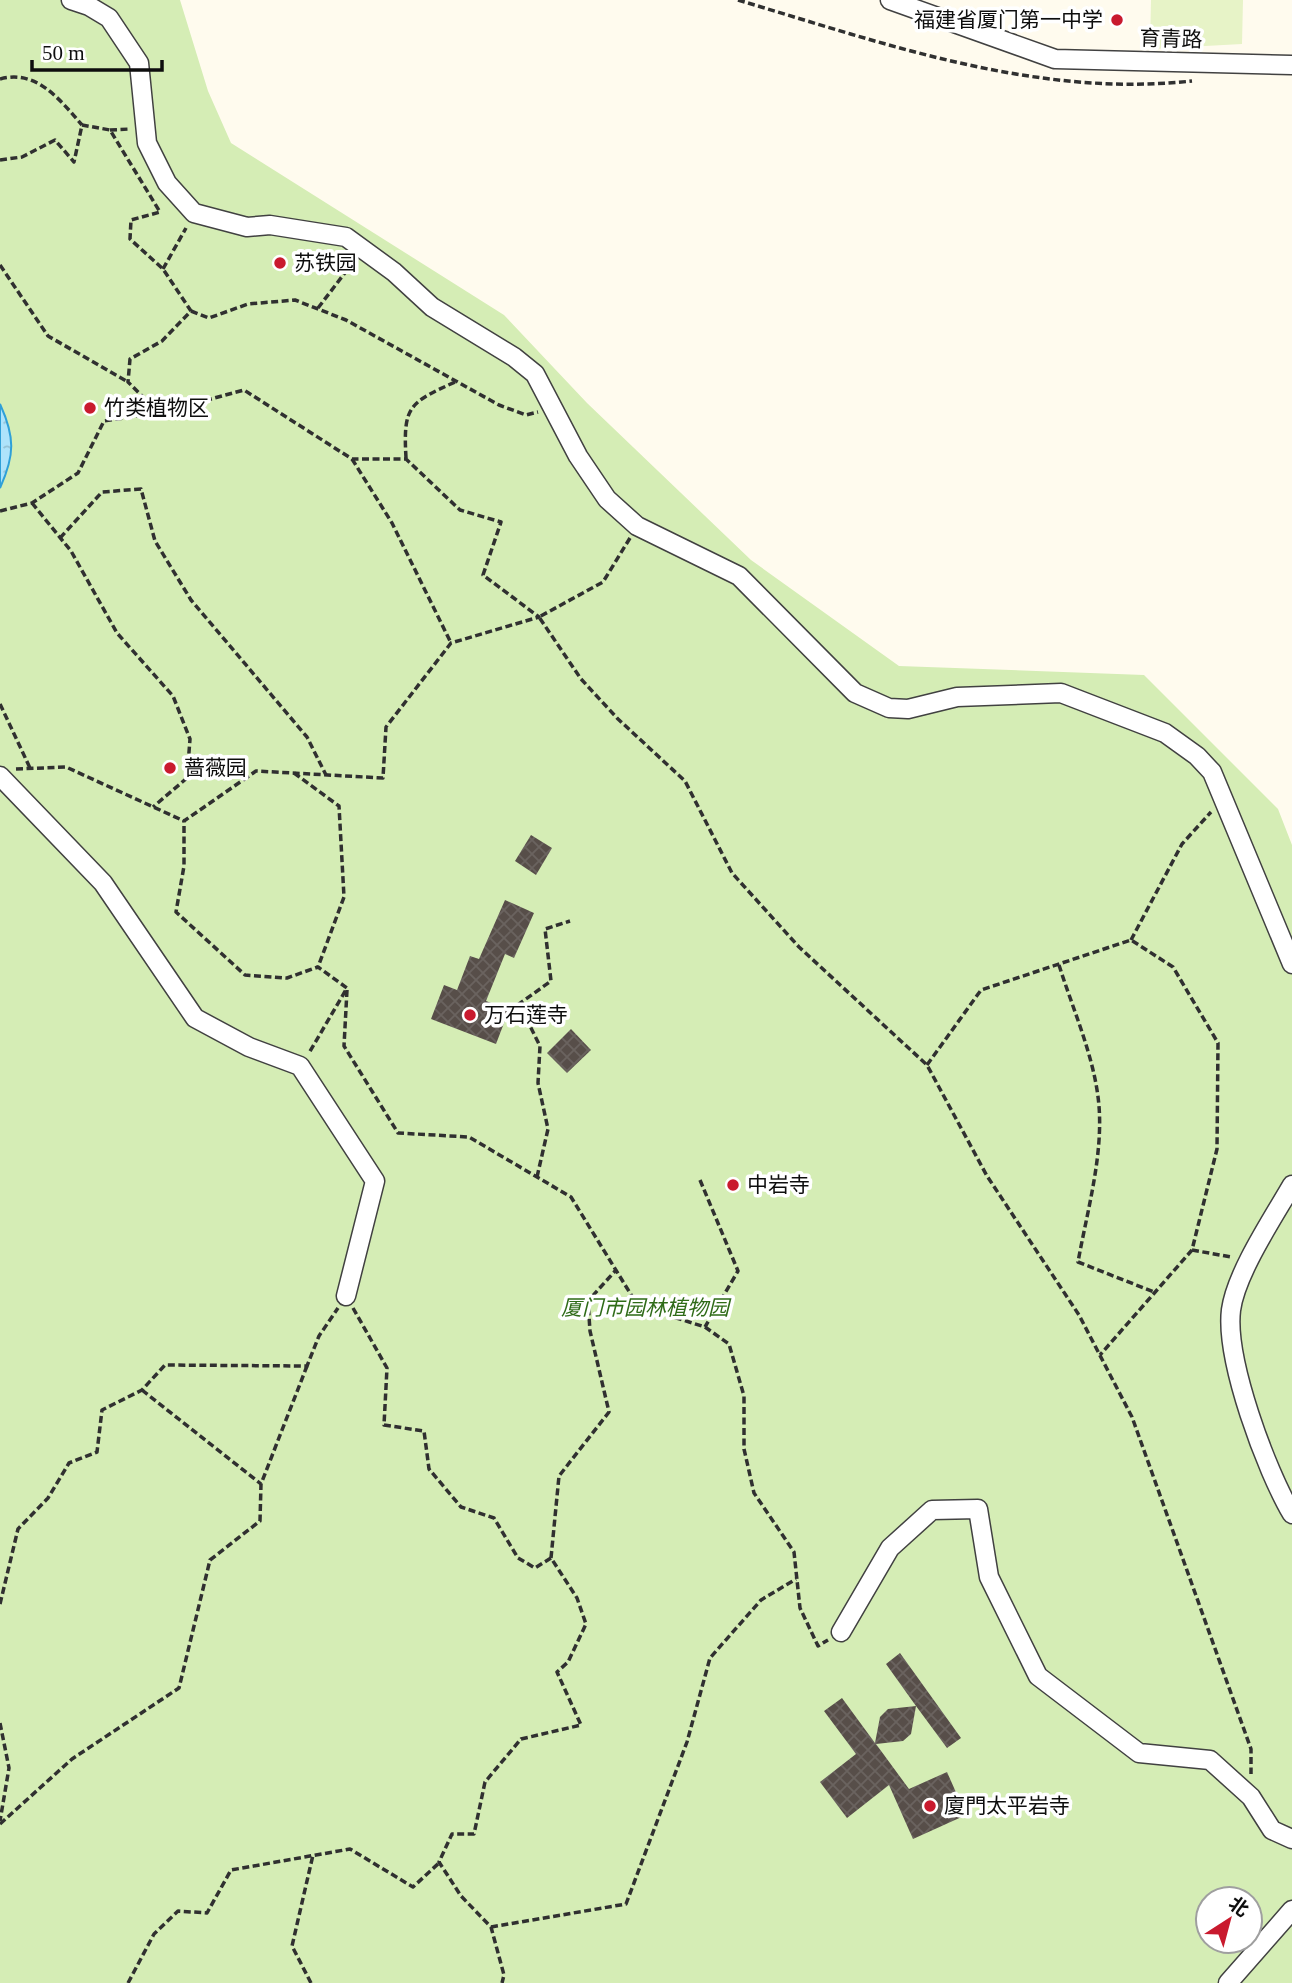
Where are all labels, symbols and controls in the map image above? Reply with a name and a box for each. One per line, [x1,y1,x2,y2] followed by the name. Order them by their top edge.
[914,8,1103,32] place label: 福建省厦门第一中学
[1109,12,1125,28] marker: 福建省厦门第一中学
[1139,26,1203,52] street label: 育青路
[32,28,161,72] scale bar
[42,41,85,65] text: 50 m
[294,251,357,275] place label: 苏铁园
[272,255,288,271] marker: 苏铁园
[104,396,209,420] place label: 竹类植物区
[82,400,98,416] marker: 竹类植物区
[184,756,247,780] place label: 蔷薇园
[162,760,178,776] marker: 蔷薇园
[484,1003,568,1027] place label: 万石莲寺
[462,1007,478,1023] marker: 万石莲寺
[747,1173,810,1197] place label: 中岩寺
[725,1177,741,1193] marker: 中岩寺
[561,1296,732,1320] park label: 厦门市园林植物园
[944,1794,1070,1818] place label: 廈門太平岩寺
[922,1798,938,1814] marker: 廈門太平岩寺
[1194,1885,1264,1955] north arrow
[1225,1893,1253,1921] text: 北

